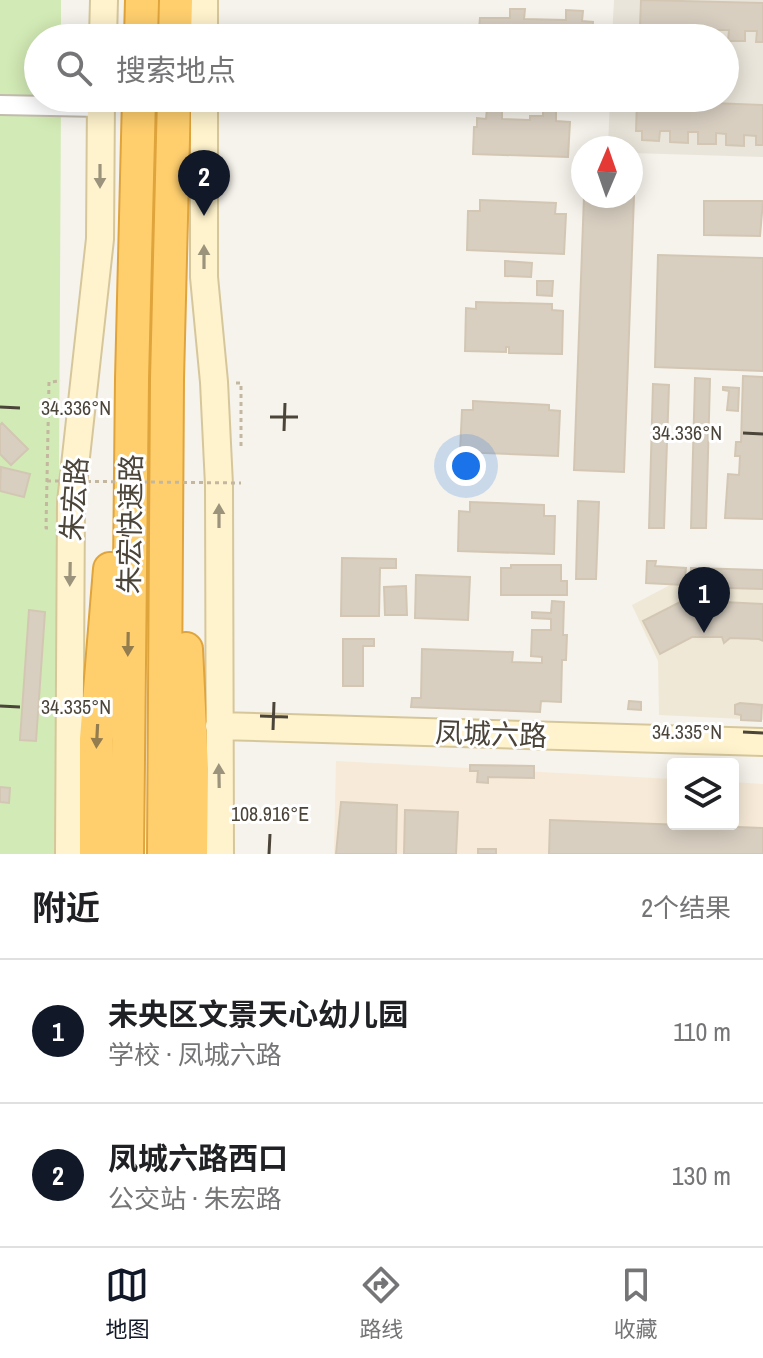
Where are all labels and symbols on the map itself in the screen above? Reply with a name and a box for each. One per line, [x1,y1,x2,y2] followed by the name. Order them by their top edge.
[571,136,643,208] north arrow
[178,150,230,216] pin: 2
[94,164,106,189] one-way arrow
[198,244,210,269] one-way arrow
[41,394,111,421] text: 34.336°N
[652,419,722,446] text: 34.336°N
[446,446,486,486] your location
[110,454,150,594] street label: 朱宏快速路
[52,456,96,542] street label: 朱宏路
[213,503,225,528] one-way arrow
[64,562,77,587] one-way arrow
[678,567,730,633] pin: 1
[122,632,134,657] one-way arrow
[41,693,111,720] text: 34.335°N
[434,713,548,755] street label: 凤城六路
[652,718,722,745] text: 34.335°N
[90,724,103,749] one-way arrow
[213,763,225,788] one-way arrow
[231,800,309,827] text: 108.916°E

